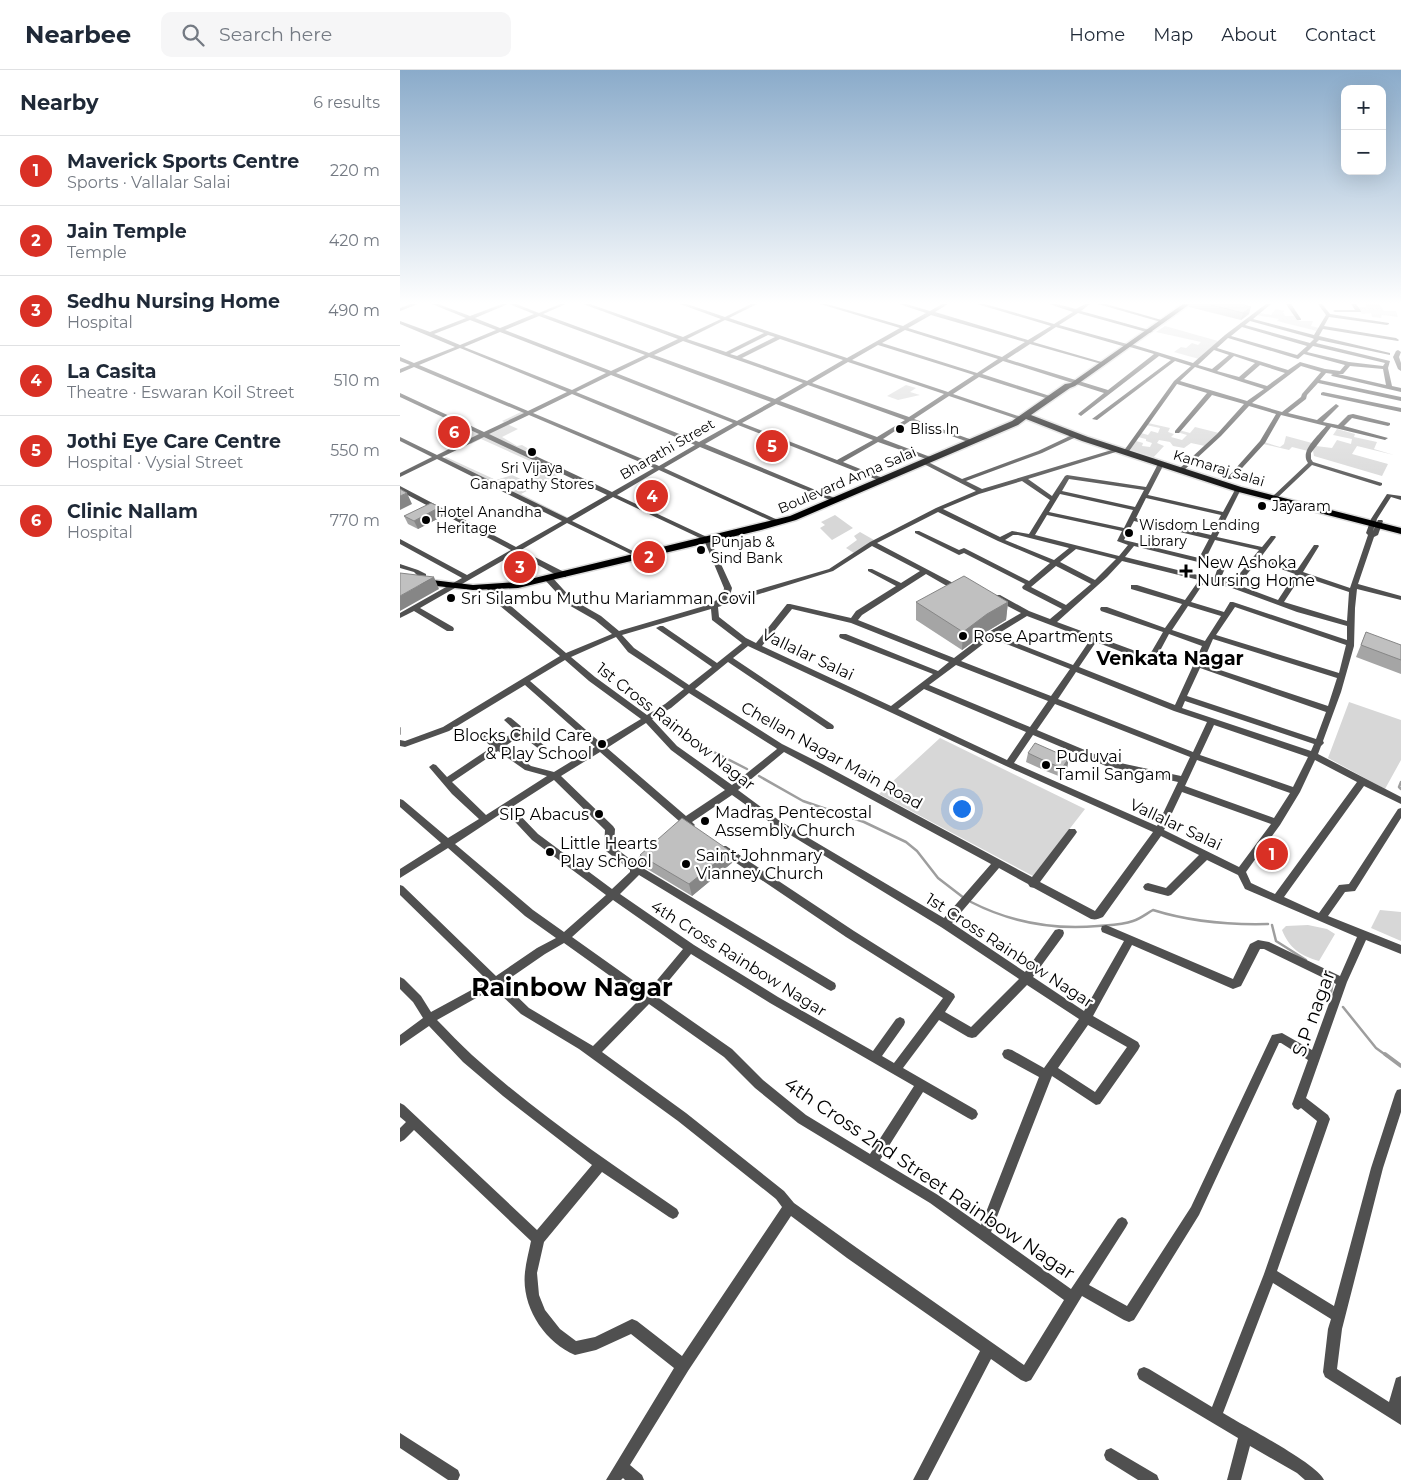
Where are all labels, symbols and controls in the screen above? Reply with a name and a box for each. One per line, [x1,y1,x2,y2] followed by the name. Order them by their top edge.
[161,12,511,57] search box
[25,20,131,49] text: Nearbee
[179,21,207,49] icon: search
[219,23,332,46] text: Search here
[1069,24,1125,46] text: Home
[1153,24,1193,46] text: Map
[1221,24,1277,46] text: About
[1305,24,1376,46] text: Contact
[1341,85,1386,175] map controls
[1341,85,1386,130] button: +
[20,90,99,115] text: Nearby
[313,93,380,112] text: 6 results
[1341,130,1386,175] button: −
[67,150,299,173] text: Maverick Sports Centre
[33,161,39,180] text: 1
[330,161,380,180] text: 220 m
[67,173,231,192] text: Sports · Vallalar Salai
[67,220,187,243] text: Jain Temple
[31,231,41,250] text: 2
[329,231,380,250] text: 420 m
[67,243,127,262] text: Temple
[67,290,280,313] text: Sedhu Nursing Home
[31,301,41,320] text: 3
[328,301,380,320] text: 490 m
[67,313,133,332] text: Hospital
[67,360,157,383] text: La Casita
[30,371,42,390] text: 4
[333,371,380,390] text: 510 m
[67,383,294,402] text: Theatre · Eswaran Koil Street
[438,413,470,451] pin: 6
[616,414,718,483] street label: Bharathi Street
[910,420,959,438] place label: Bliss In
[894,423,906,435] marker: Bliss In
[756,427,788,465] pin: 5
[67,430,281,453] text: Jothi Eye Care Centre
[31,441,41,460] text: 5
[330,441,380,460] text: 550 m
[775,443,919,517] street label: Boulevard Anna Salai
[526,446,538,458] marker: Sri Vijaya Ganapathy Stores
[1171,446,1267,490] street label: Kamaraj Salai
[67,453,243,472] text: Hospital · Vysial Street
[470,459,594,493] place label: Sri Vijaya Ganapathy Stores
[636,477,668,515] pin: 4
[1271,497,1331,515] place label: Jayaram
[67,500,198,523] text: Clinic Nallam
[1256,500,1268,512] marker: Jayaram
[436,503,542,537] place label: Hotel Anandha Heritage
[31,511,41,530] text: 6
[330,511,380,530] text: 770 m
[420,514,432,526] marker: Hotel Anandha Heritage
[1139,516,1260,550] place label: Wisdom Lending Library
[67,523,133,542] text: Hospital
[1123,527,1135,539] marker: Wisdom Lending Library
[711,533,783,567] place label: Punjab & Sind Bank
[633,538,665,576] pin: 2
[695,544,707,556] marker: Punjab & Sind Bank
[504,548,536,586] pin: 3
[1197,553,1315,590] place label: New Ashoka Nursing Home
[1179,564,1193,578] marker: New Ashoka Nursing Home
[461,589,756,608] place label: Sri Silambu Muthu Mariamman Covil
[445,592,457,604] marker: Sri Silambu Muthu Mariamman Covil
[759,625,857,684] street label: Vallalar Salai
[973,627,1113,646] place label: Rose Apartments
[957,630,969,642] marker: Rose Apartments
[1095,647,1244,670] district label: Venkata Nagar
[593,659,759,794] street label: 1st Cross Rainbow Nagar
[738,698,926,813] street label: Chellan Nagar Main Road
[453,726,592,763] place label: Blocks Child Care & Play School
[596,738,608,750] marker: Blocks Child Care & Play School
[1056,747,1171,784] place label: Puduvai Tamil Sangam
[1040,759,1052,771] marker: Puduvai Tamil Sangam
[1127,795,1225,854] street label: Vallalar Salai
[949,796,975,822] your location
[715,803,872,840] place label: Madras Pentecostal Assembly Church
[499,805,589,824] place label: SIP Abacus
[593,808,605,820] marker: SIP Abacus
[699,815,711,827] marker: Madras Pentecostal Assembly Church
[560,834,658,871] place label: Little Hearts Play School
[1256,835,1288,873] pin: 1
[544,846,556,858] marker: Little Hearts Play School
[696,846,824,883] place label: Saint Johnmary Vianney Church
[680,858,692,870] marker: Saint Johnmary Vianney Church
[922,889,1097,1012] street label: 1st Cross Rainbow Nagar
[647,896,830,1020] street label: 4th Cross Rainbow Nagar
[1287,967,1340,1060] street label: S.P nagar
[471,972,673,1002] district label: Rainbow Nagar
[780,1072,1079,1285] street label: 4th Cross 2nd Street Rainbow Nagar

